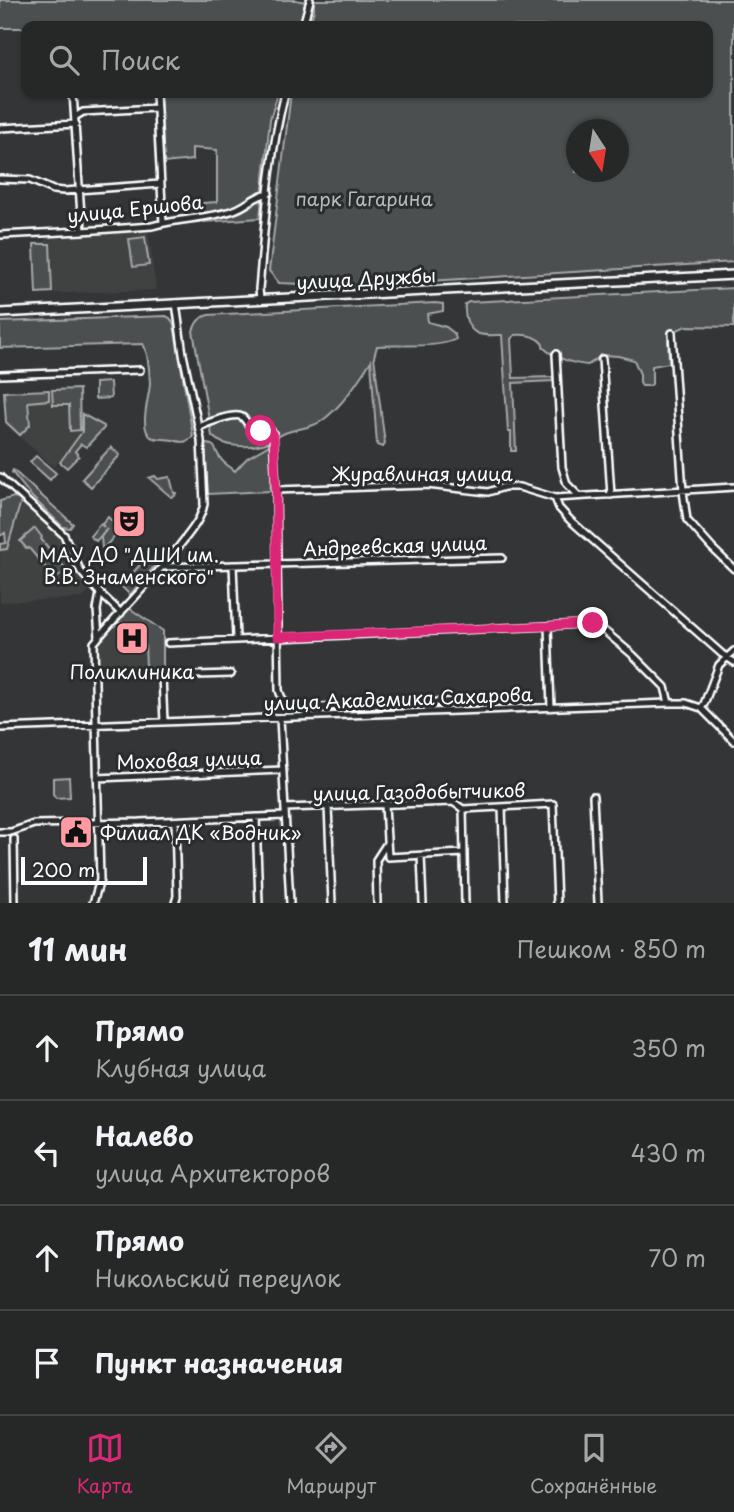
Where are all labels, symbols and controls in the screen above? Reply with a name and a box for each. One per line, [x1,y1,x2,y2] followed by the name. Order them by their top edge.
[21,21,713,98] search box
[101,40,180,79] text: Поиск
[45,41,83,79] icon: search
[566,119,629,182] north arrow
[295,184,433,212] park label: парк Гагарина
[66,187,204,229] street label: улица Ершова
[295,260,437,296] street label: улица Дружбы
[245,415,276,446] route start
[331,459,513,487] street label: Журавлиная улица
[110,502,148,540] theatre icon: МАУ ДО "ДШИ им. В.В. Знаменского"
[302,528,488,562] street label: Андреевская улица
[39,540,219,590] place label: МАУ ДО "ДШИ им. В.В. Знаменского"
[577,607,608,638] route end
[113,619,151,657] hospital icon: Поликлиника
[70,657,194,685] place label: Поликлиника
[263,679,533,717] street label: улица Академика Сахарова
[116,742,262,776] street label: Моховая улица
[312,775,526,807] street label: улица Газодобытчиков
[57,813,95,851] public building icon: Филиал ДК «Водник»
[100,818,301,846] place label: Филиал ДК «Водник»
[21,854,147,886] scale bar
[32,855,95,883] text: 200 m
[28,926,128,971] text: 11 мин
[517,931,706,966] text: Пешком · 850 m
[95,1011,184,1050] text: Прямо
[28,1029,66,1067] icon: ahead
[631,1030,706,1065] text: 350 m
[95,1050,266,1085] text: Клубная улица
[95,1116,193,1155] text: Налево
[28,1134,66,1172] icon: left
[631,1135,706,1170] text: 430 m
[95,1155,330,1190] text: улица Архитекторов
[95,1221,184,1260] text: Прямо
[28,1239,66,1277] icon: ahead
[648,1240,706,1275] text: 70 m
[95,1260,341,1295] text: Никольский переулок
[95,1343,343,1382] text: Пункт назначения
[28,1344,66,1382] icon: arrive
[77,1429,133,1499] tab: Карта
[286,1429,376,1499] tab: Маршрут
[530,1429,657,1499] tab: Сохранённые

